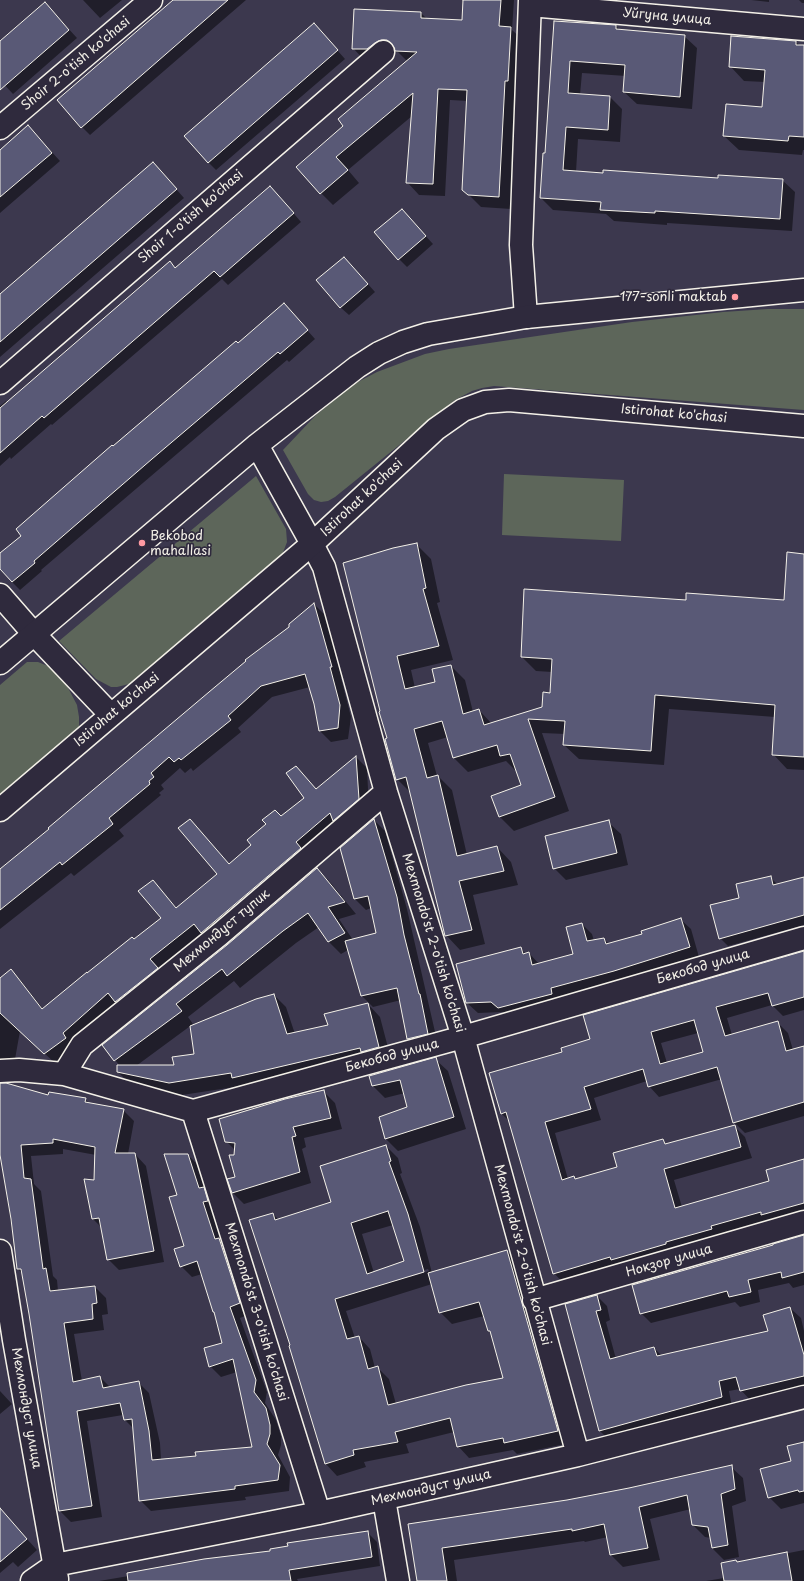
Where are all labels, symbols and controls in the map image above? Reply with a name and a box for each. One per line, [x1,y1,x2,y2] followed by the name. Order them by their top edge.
[622,5,712,29] street label: Уйгуна улица
[18,14,134,114] street label: Shoir 2-o'tish ko'chasi
[135,167,247,267] street label: Shoir 1-o'tish ko'chasi
[620,289,727,305] place label: 177-sonli maktab
[730,292,740,302] marker: 177-sonli maktab
[620,402,728,426] street label: Istirohat ko'chasi
[318,456,406,540] street label: Istirohat ko'chasi
[150,528,211,559] place label: Bekobod mahallasi
[137,538,147,548] marker: Bekobod mahallasi
[71,670,163,750] street label: Istirohat ko'chasi
[398,851,468,1035] street label: Mexmondo'st 2-o'tish ko'chasi
[171,886,273,976] street label: Мехмондуст тупик
[655,946,751,988] street label: Бекобод улица
[344,1036,440,1076] street label: Бекобод улица
[490,1163,554,1347] street label: Mexmondo'st 2-o'tish ko'chasi
[221,1221,291,1403] street label: Mexmondo'st 3-o'tish ko'chasi
[624,1241,714,1281] street label: Нокзор улица
[8,1346,44,1470] street label: Мехмондуст улица
[369,1467,493,1509] street label: Мехмондуст улица

